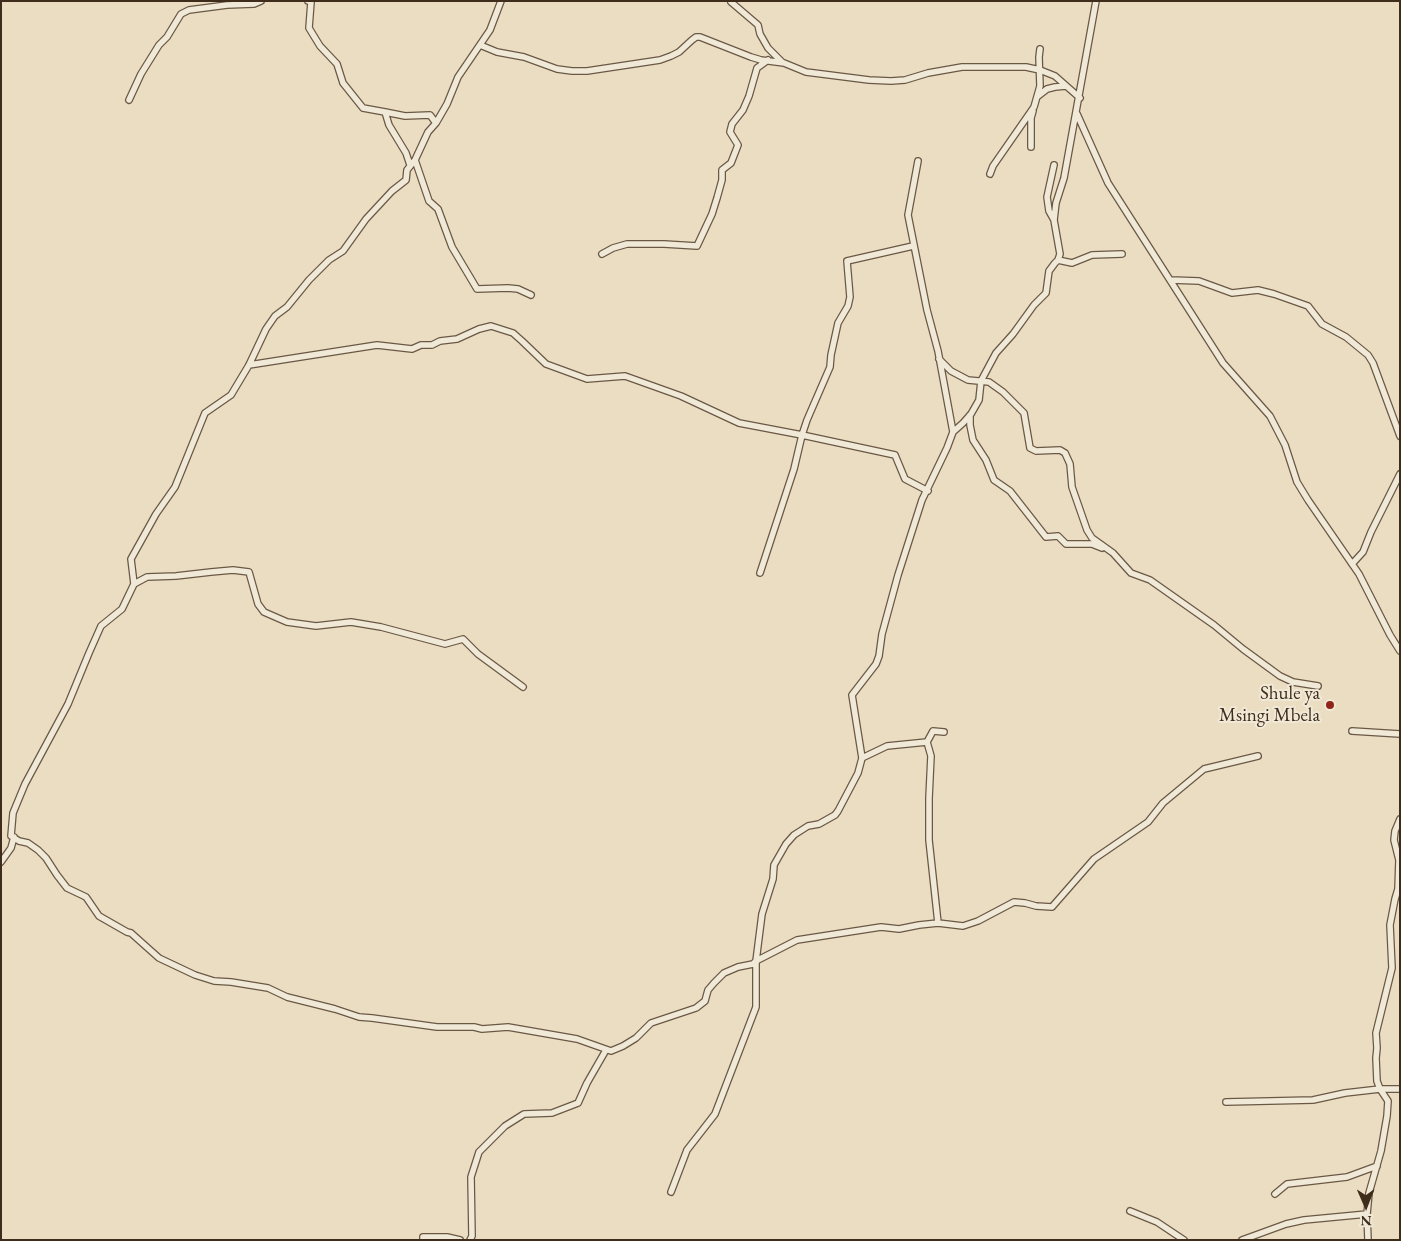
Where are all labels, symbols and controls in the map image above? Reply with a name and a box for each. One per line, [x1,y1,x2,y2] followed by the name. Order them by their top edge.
[1219,683,1320,727] place label: Shule ya Msingi Mbela
[1324,699,1336,711] marker: Shule ya Msingi Mbela
[1341,1181,1391,1231] north arrow
[1360,1212,1372,1230] text: N

